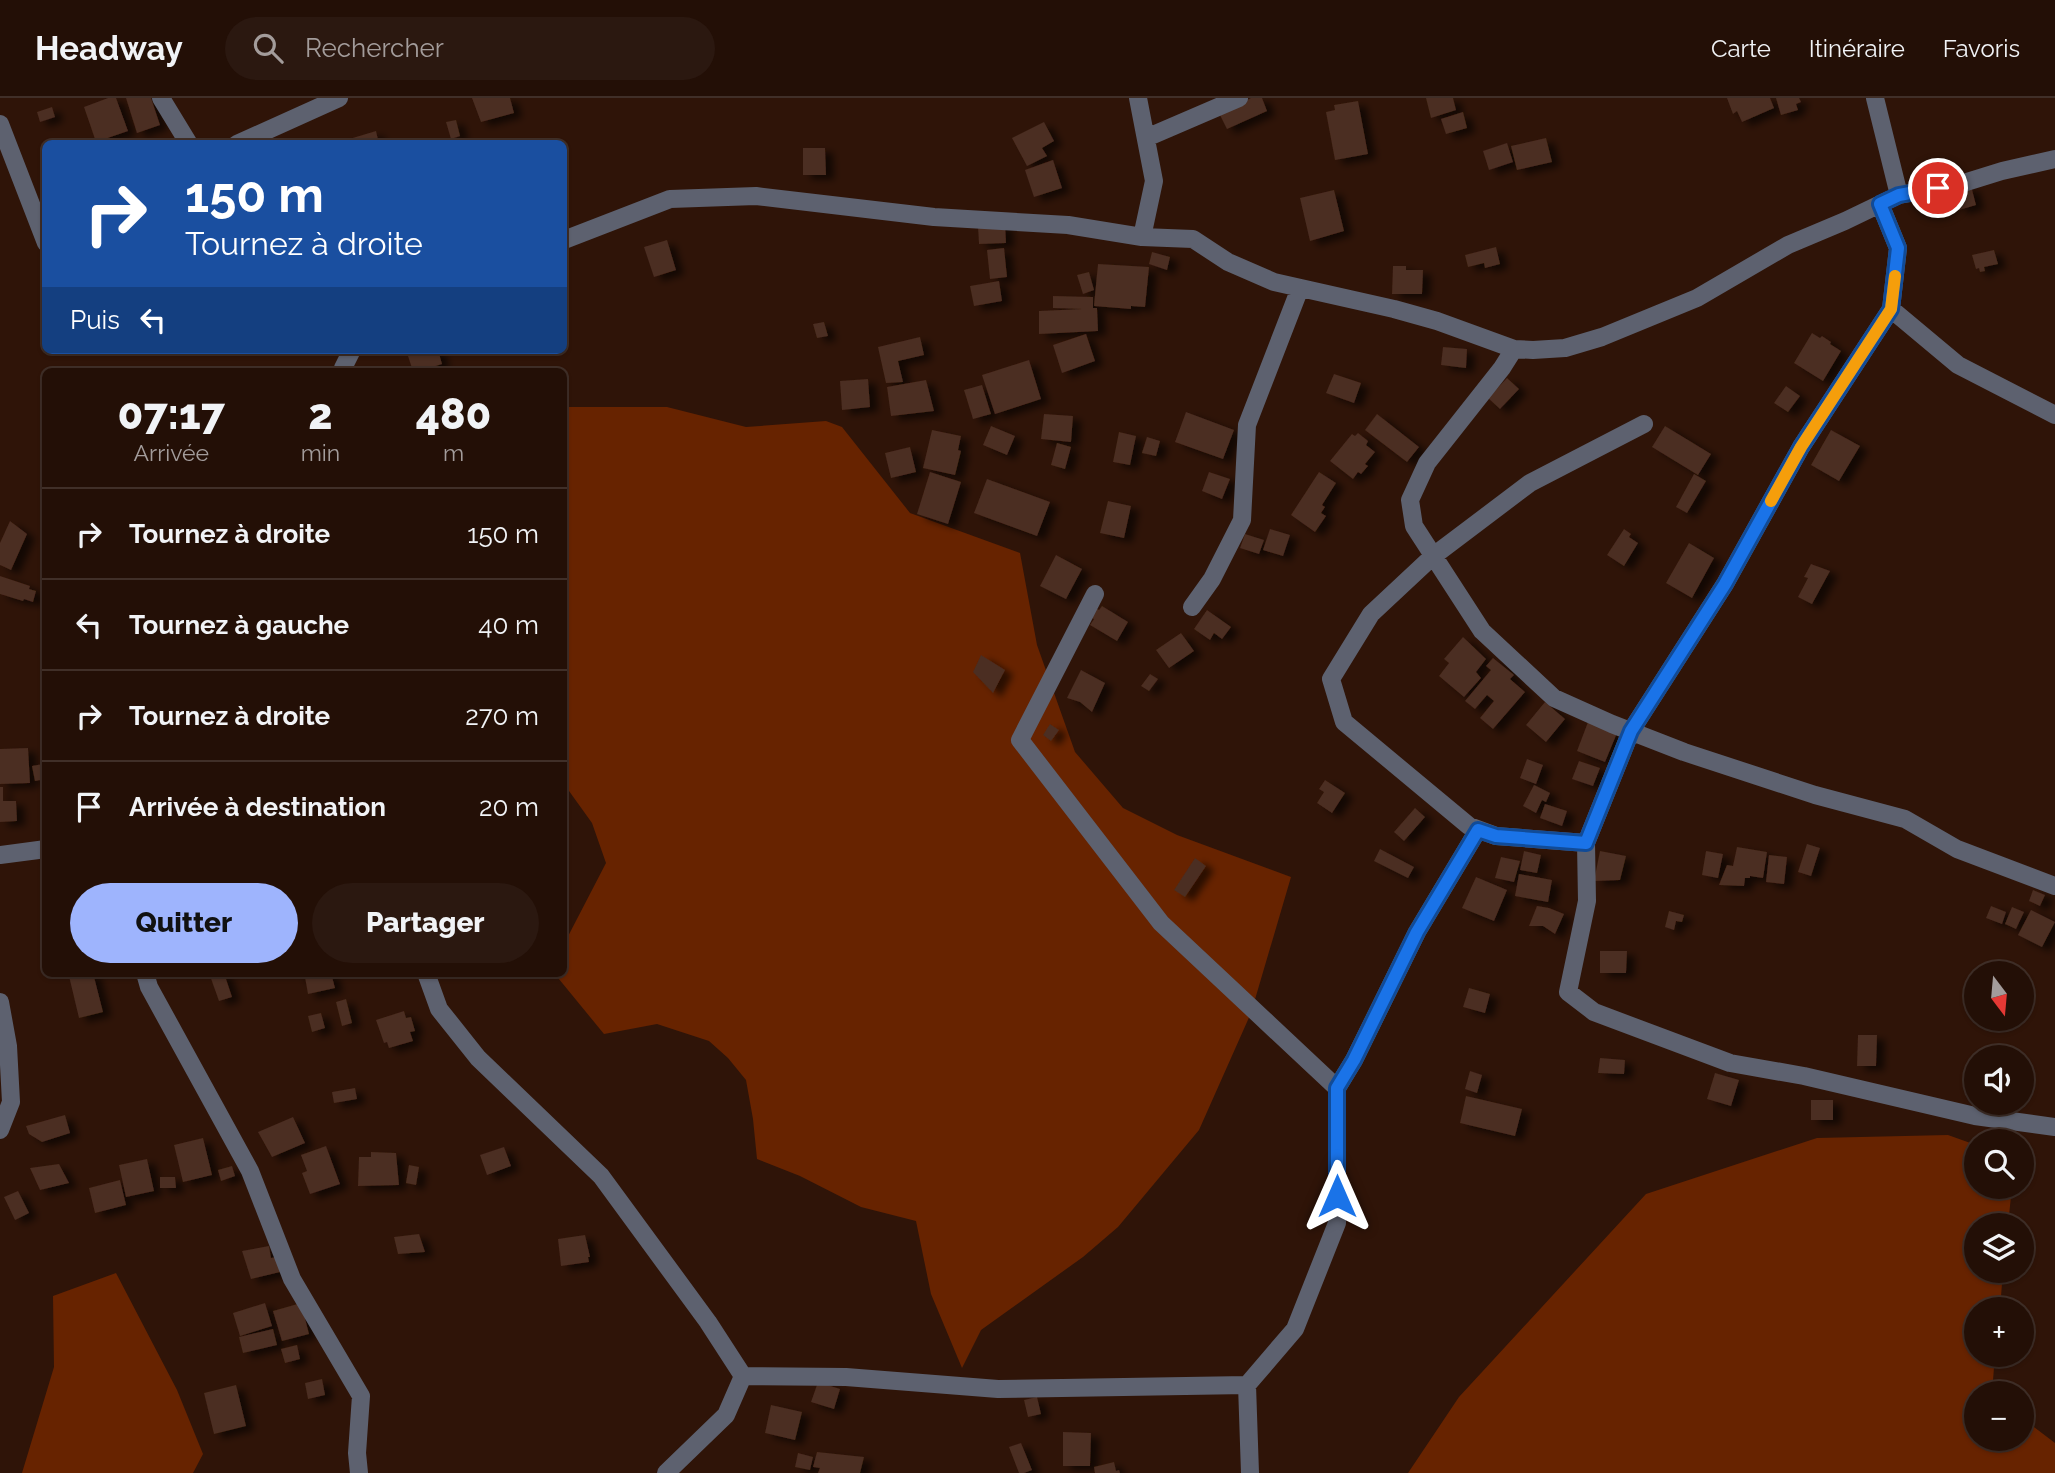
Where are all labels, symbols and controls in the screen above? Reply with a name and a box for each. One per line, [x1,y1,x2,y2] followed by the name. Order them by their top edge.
[225,17,715,80] search box
[35,29,183,68] text: Headway
[249,29,287,67] icon: search
[305,33,444,63] text: Rechercher
[1711,34,1771,63] text: Carte
[1809,34,1905,63] text: Itinéraire
[1943,34,2020,63] text: Favoris
[1908,158,1968,218] pin
[185,166,324,223] text: 150 m
[70,168,161,259] icon: right
[1919,169,1957,207] icon: arrive
[185,225,423,262] text: Tournez à droite
[134,301,172,339] icon: left
[70,305,120,335] text: Puis
[118,390,225,439] text: 07:17
[308,390,333,439] text: 2
[416,390,491,439] text: 480
[134,439,209,466] text: Arrivée
[301,439,340,466] text: min
[443,439,464,466] text: m
[70,515,108,553] icon: right
[129,519,330,549] text: Tournez à droite
[467,519,539,549] text: 150 m
[70,606,108,644] icon: left
[129,610,349,640] text: Tournez à gauche
[478,610,539,640] text: 40 m
[70,697,108,735] icon: right
[129,701,330,731] text: Tournez à droite
[465,701,539,731] text: 270 m
[70,788,108,826] icon: arrive
[129,792,386,822] text: Arrivée à destination
[479,792,539,822] text: 20 m
[70,883,298,963] button: Quitter
[312,883,539,963] button: Partager
[1964,961,2034,1031] north arrow
[1964,961,2034,1451] map controls
[1964,1045,2034,1115] button: sound
[1964,1129,2034,1199] button: search
[1300,1159,1374,1233] position arrow
[1964,1213,2034,1283] button: layers
[1964,1297,2034,1367] button: +
[1964,1381,2034,1451] button: −

